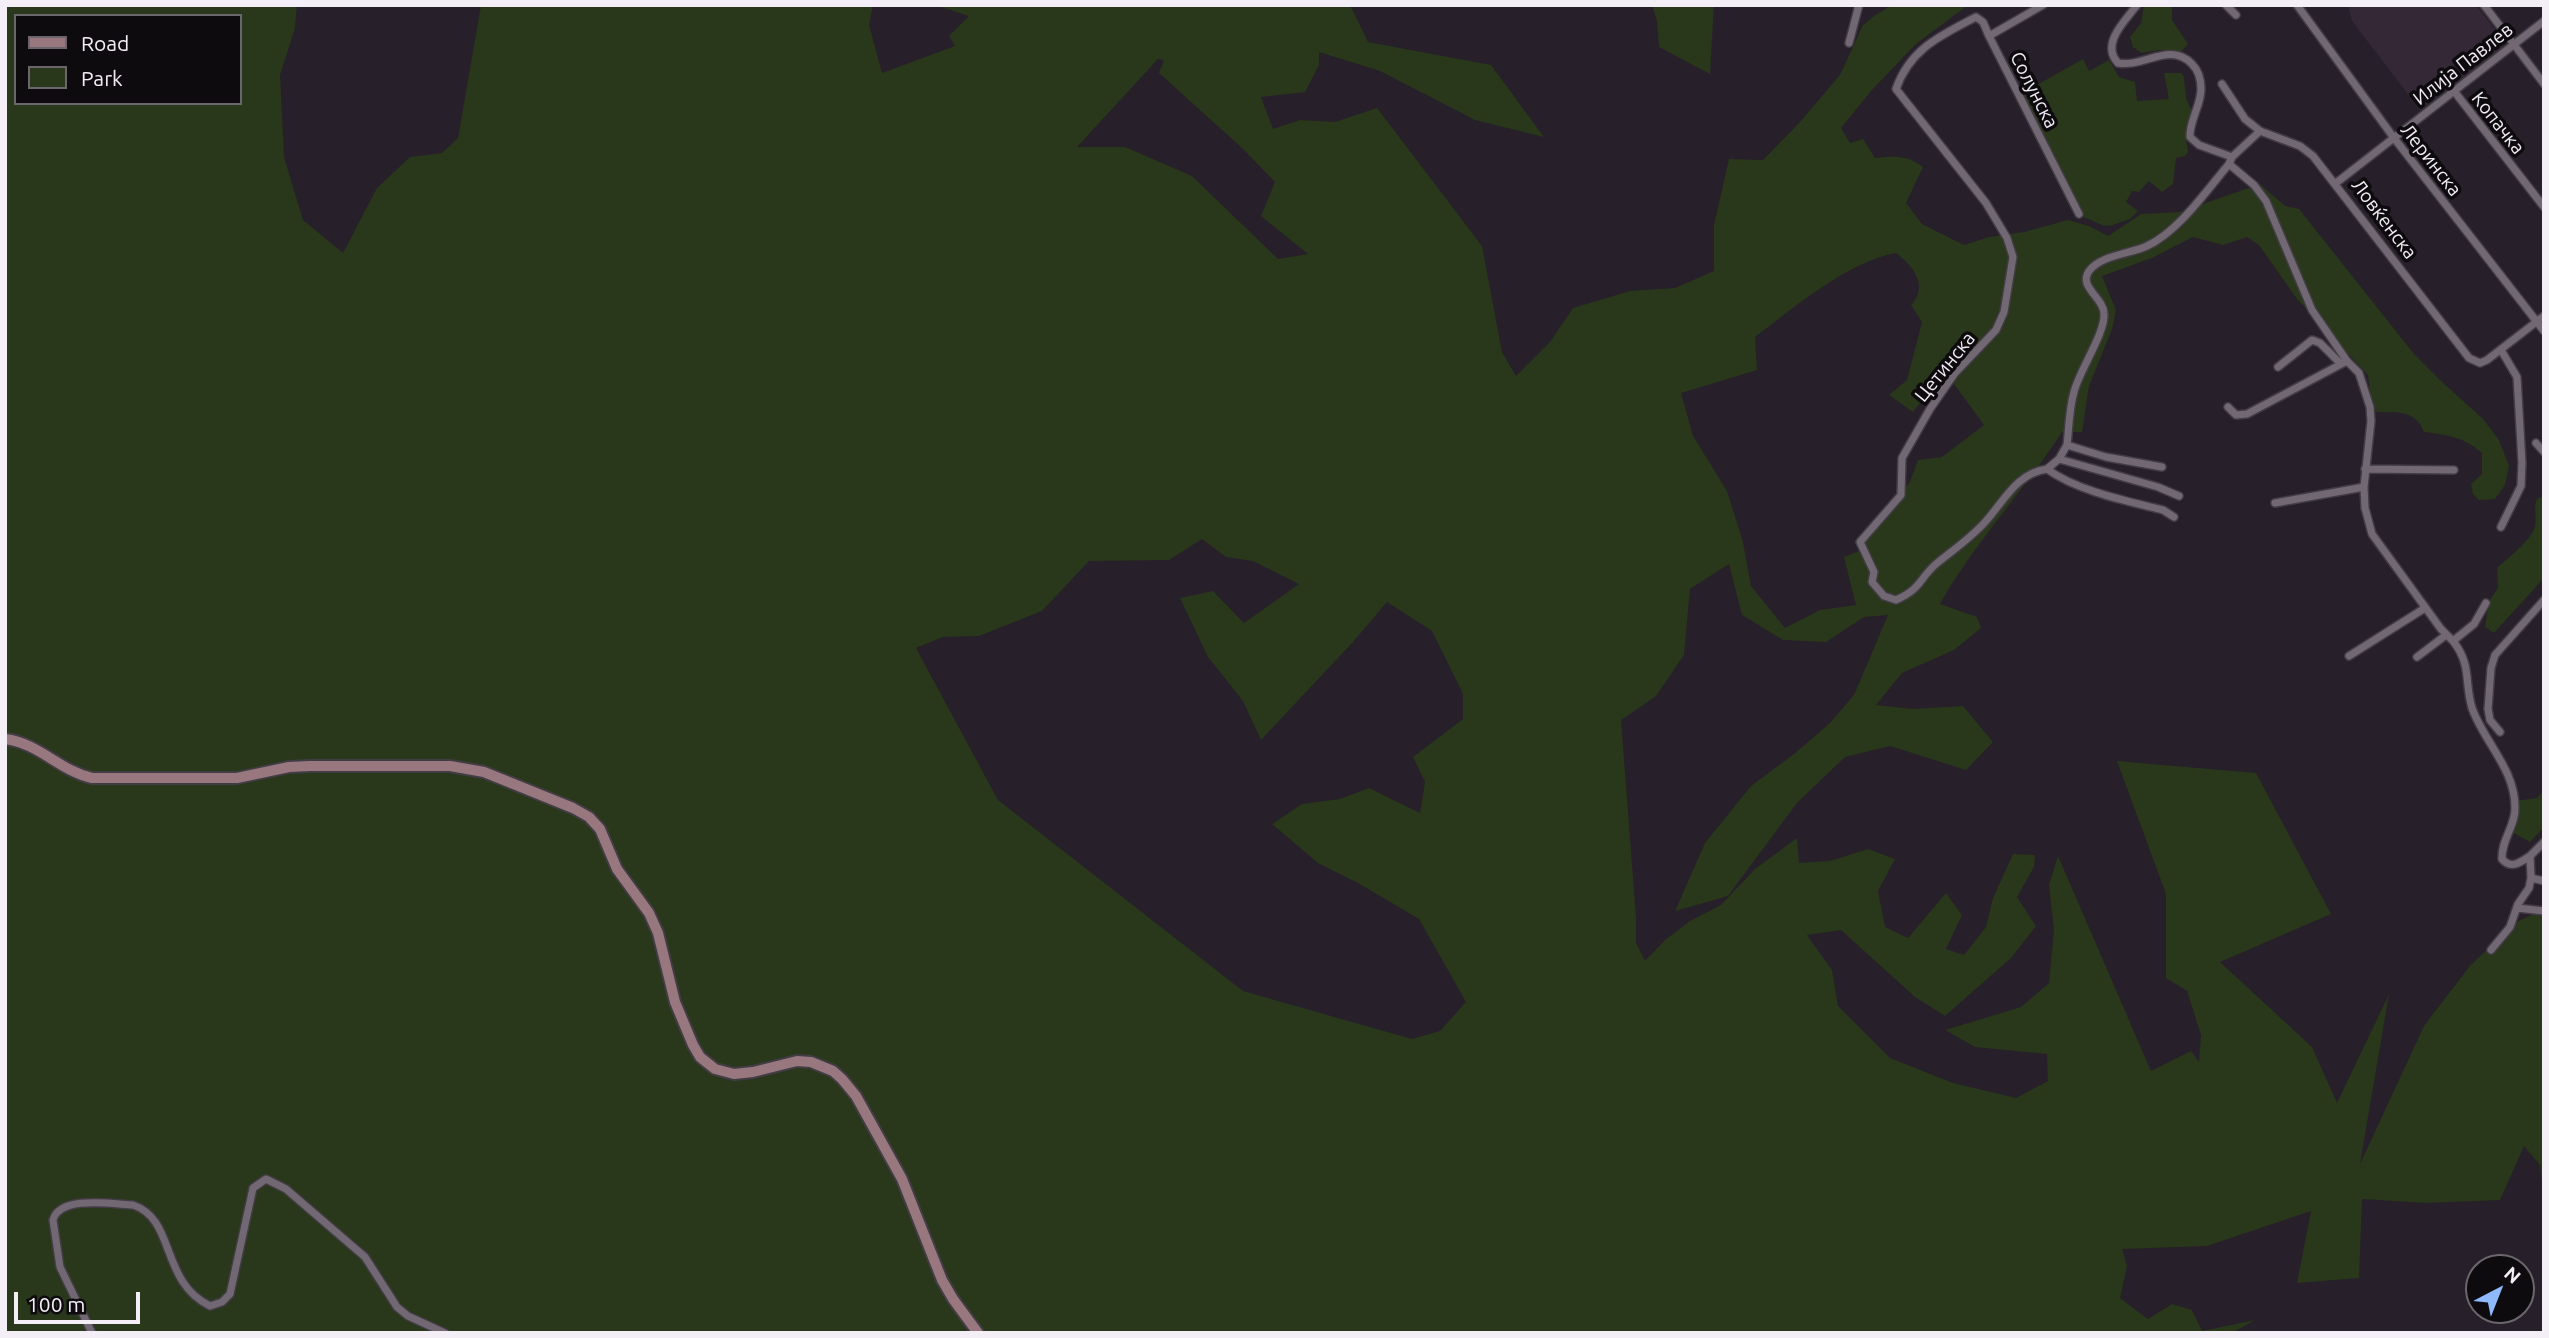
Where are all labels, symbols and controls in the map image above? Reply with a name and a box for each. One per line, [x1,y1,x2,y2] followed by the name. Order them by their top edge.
[14,14,242,105] legend
[2409,18,2517,110] street label: Илија Павлев
[81,31,129,55] text: Road
[2005,48,2063,132] street label: Солунска
[81,66,123,90] text: Park
[2467,87,2529,159] street label: Копачка
[2396,119,2466,201] street label: Леринска
[2347,175,2421,263] street label: Ловќенска
[1910,328,1980,406] street label: Цетинска
[2465,1254,2535,1324] north arrow
[2500,1262,2525,1288] text: N
[18,1278,144,1322] scale bar
[27,1292,85,1316] text: 100 m

